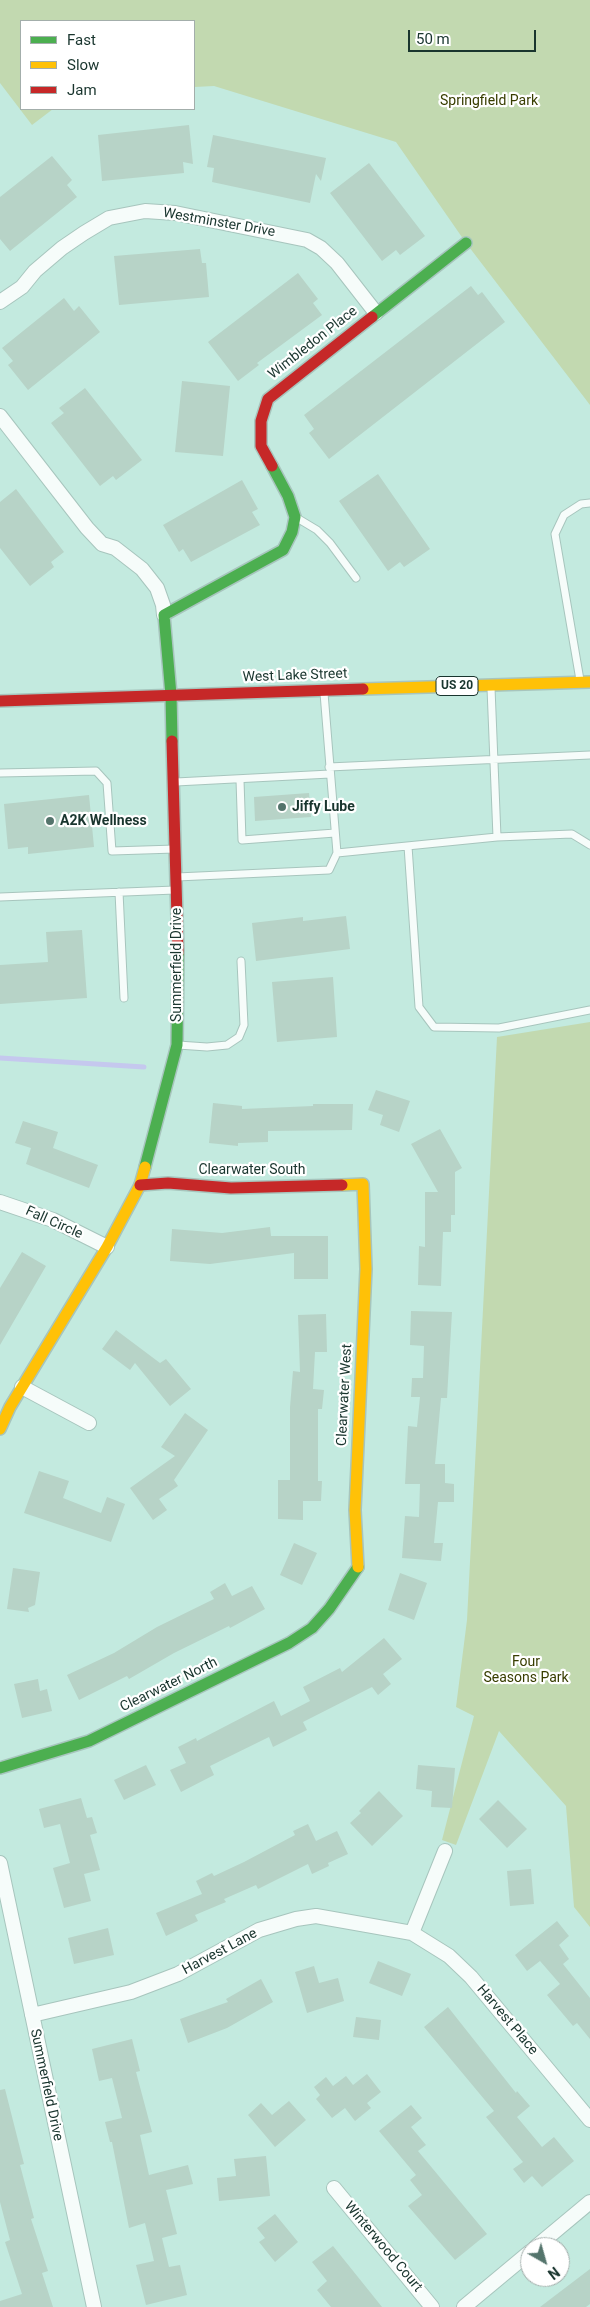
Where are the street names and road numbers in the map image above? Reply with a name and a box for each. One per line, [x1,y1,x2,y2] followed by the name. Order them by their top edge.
[162,205,276,241] street label: Westminster Drive
[265,303,361,383] street label: Wimbledon Place
[242,666,348,686] street label: West Lake Street
[436,676,478,696] road number: US 20
[169,908,185,1022] street label: Summerfield Drive
[198,1162,306,1178] street label: Clearwater South
[23,1203,85,1243] street label: Fall Circle
[334,1344,356,1446] street label: Clearwater West
[118,1654,220,1716] street label: Clearwater North
[180,1925,260,1979] street label: Harvest Lane
[473,1981,541,2059] street label: Harvest Place
[26,2027,66,2143] street label: Summerfield Drive
[340,2198,426,2296] street label: Winterwood Court

